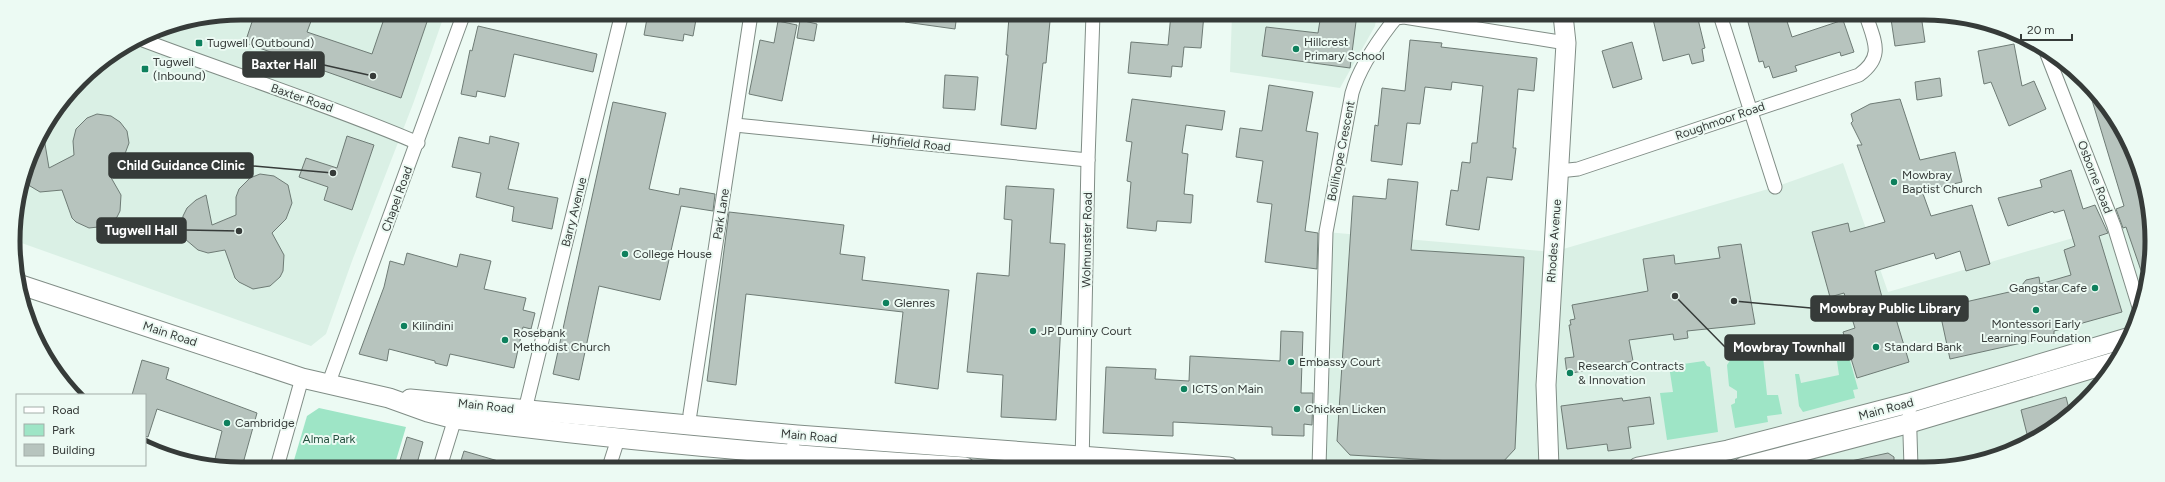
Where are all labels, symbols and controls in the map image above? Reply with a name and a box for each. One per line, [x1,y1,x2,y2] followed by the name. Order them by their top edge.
[2021,16,2072,42] scale bar
[2027,23,2055,37] text: 20 m
[1304,35,1385,63] place label: Hillcrest Primary School
[207,36,314,50] place label: Tugwell (Outbound)
[194,38,204,48] marker: Tugwell (Outbound)
[1291,44,1301,54] marker: Hillcrest Primary School
[243,52,324,77] callout: Baxter Hall
[153,55,206,83] place label: Tugwell (Inbound)
[251,57,317,72] text: Baxter Hall
[140,64,150,74] marker: Tugwell (Inbound)
[269,81,335,115] street label: Baxter Road
[1324,99,1358,202] street label: Bollihope Crescent
[1673,99,1767,143] street label: Roughmoor Road
[871,132,951,154] street label: Highfield Road
[2075,139,2115,215] street label: Osborne Road
[109,153,253,178] callout: Child Guidance Clinic
[117,158,245,173] text: Child Guidance Clinic
[379,164,415,234] street label: Chapel Road
[1902,168,1983,196] place label: Mowbray Baptist Church
[559,175,590,248] street label: Barry Avenue
[1889,177,1899,187] marker: Mowbray Baptist Church
[710,187,732,240] street label: Park Lane
[1079,192,1095,288] street label: Wolmunster Road
[1544,198,1564,283] street label: Rhodes Avenue
[97,218,186,243] callout: Tugwell Hall
[105,223,177,238] text: Tugwell Hall
[633,247,712,261] place label: College House
[620,249,630,259] marker: College House
[2009,281,2087,295] place label: Gangstar Cafe
[2090,283,2100,293] marker: Gangstar Cafe
[894,296,936,310] place label: Glenres
[1811,296,1968,321] callout: Mowbray Public Library
[881,298,891,308] marker: Glenres
[1819,301,1961,316] text: Mowbray Public Library
[2031,305,2041,315] marker: Montessori Early Learning Foundation
[1981,317,2091,345] place label: Montessori Early Learning Foundation
[141,319,199,349] street label: Main Road
[412,319,454,333] place label: Kilindini
[399,321,409,331] marker: Kilindini
[1041,324,1132,338] place label: JP Duminy Court
[513,326,610,354] place label: Rosebank Methodist Church
[1028,326,1038,336] marker: JP Duminy Court
[500,335,510,345] marker: Rosebank Methodist Church
[1725,335,1853,360] callout: Mowbray Townhall
[1733,340,1845,355] text: Mowbray Townhall
[1884,340,1962,354] place label: Standard Bank
[1871,342,1881,352] marker: Standard Bank
[1299,355,1381,369] place label: Embassy Court
[1286,357,1296,367] marker: Embassy Court
[1578,359,1685,387] place label: Research Contracts & Innovation
[1565,368,1575,378] marker: Research Contracts & Innovation
[1192,382,1264,396] place label: ICTS on Main
[1179,384,1189,394] marker: ICTS on Main
[16,394,146,466] legend
[1857,395,1915,423] street label: Main Road
[457,396,515,416] street label: Main Road
[1305,402,1386,416] place label: Chicken Licken
[52,403,80,417] text: Road
[1292,404,1302,414] marker: Chicken Licken
[235,416,295,430] place label: Cambridge
[222,418,232,428] marker: Cambridge
[52,423,75,437] text: Park
[780,427,838,445] street label: Main Road
[303,432,356,446] park label: Alma Park
[52,443,95,457] text: Building

